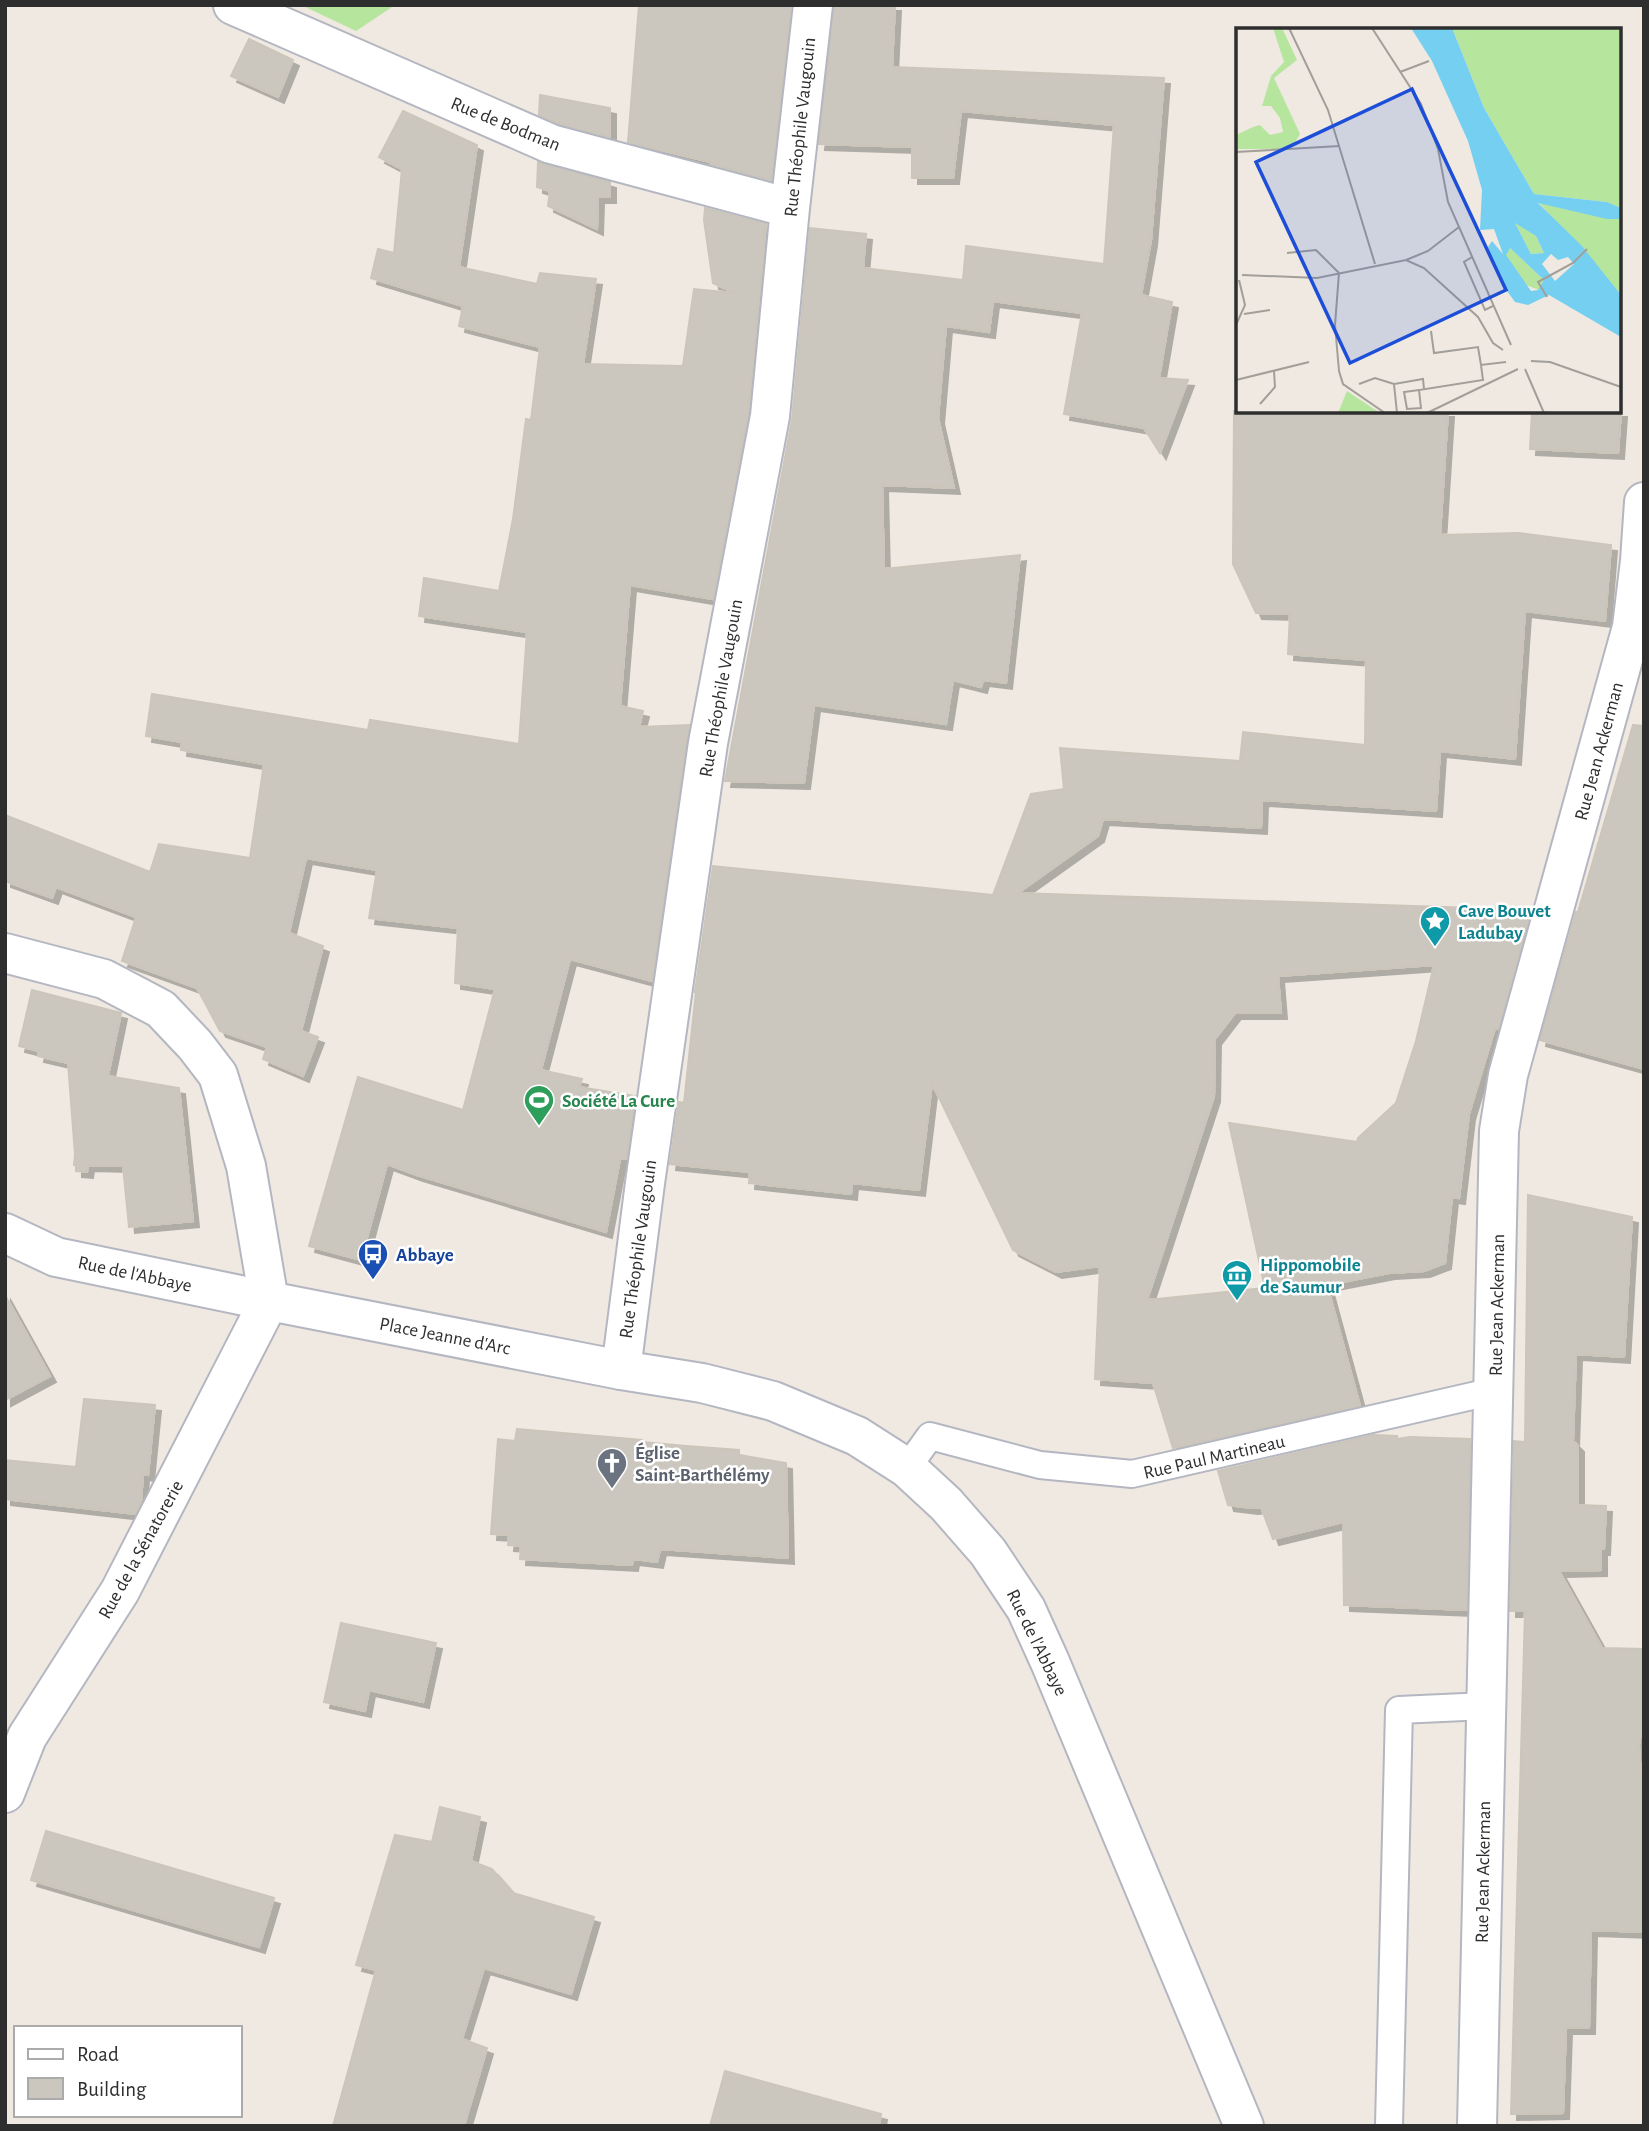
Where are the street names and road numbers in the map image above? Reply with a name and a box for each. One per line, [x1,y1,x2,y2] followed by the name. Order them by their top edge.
[782,36,819,218] street label: Rue Théophile Vaugouin
[448,94,563,155] street label: Rue de Bodman
[696,598,746,779] street label: Rue Théophile Vaugouin
[1572,680,1627,823] street label: Rue Jean Ackerman
[617,1159,660,1340] street label: Rue Théophile Vaugouin
[1487,1234,1508,1376] street label: Rue Jean Ackerman
[76,1253,193,1296] street label: Rue de l'Abbaye
[378,1314,512,1358] street label: Place Jeanne d'Arc
[1142,1432,1287,1483] street label: Rue Paul Martineau
[95,1477,187,1622] street label: Rue de la Sénatorerie
[1003,1586,1071,1699] street label: Rue de l'Abbaye
[1473,1801,1494,1943] street label: Rue Jean Ackerman

